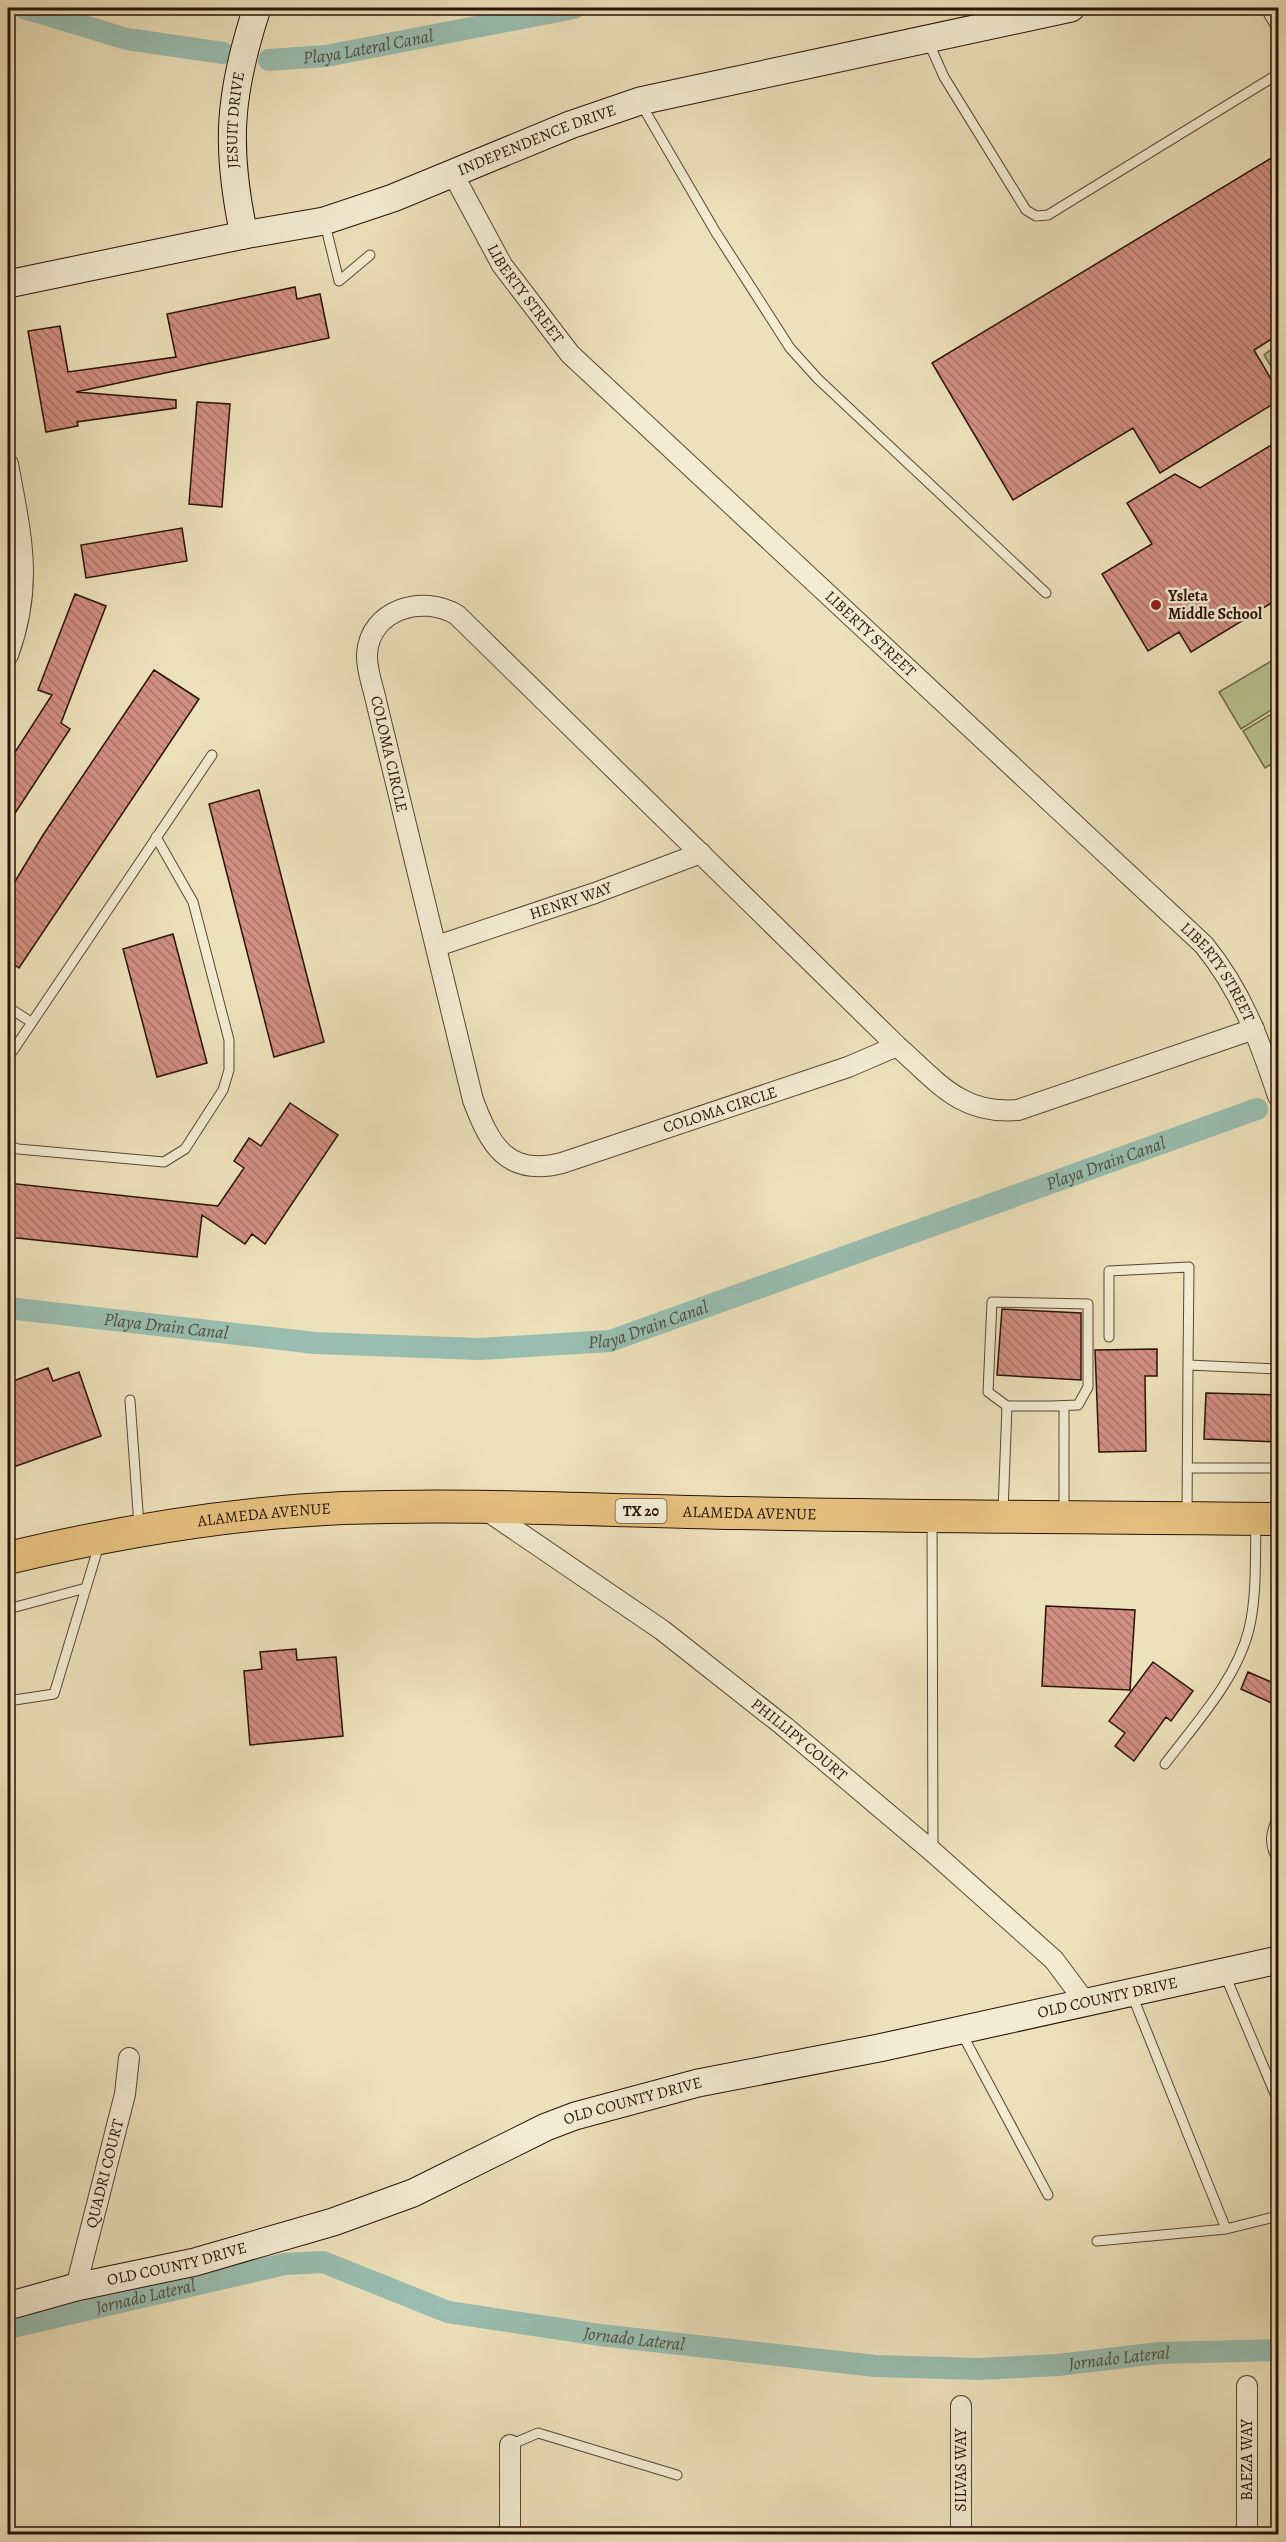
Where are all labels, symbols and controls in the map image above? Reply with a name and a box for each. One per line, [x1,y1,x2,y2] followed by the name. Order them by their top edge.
[302,23,436,70] water label: Playa Lateral Canal
[221,70,250,169] street label: JESUIT DRIVE
[454,99,619,181] street label: INDEPENDENCE DRIVE
[482,240,569,348] street label: LIBERTY STREET
[1167,585,1263,625] place label: Ysleta Middle School
[820,586,921,682] street label: LIBERTY STREET
[1149,598,1163,612] marker: Ysleta Middle School
[365,694,413,814] street label: COLOMA CIRCLE
[526,876,616,925] street label: HENRY WAY
[1175,917,1260,1025] street label: LIBERTY STREET
[660,1081,780,1139] street label: COLOMA CIRCLE
[1043,1131,1169,1196] water label: Playa Drain Canal
[587,1295,712,1354] water label: Playa Drain Canal
[102,1307,230,1345] water label: Playa Drain Canal
[195,1498,331,1533] street label: ALAMEDA AVENUE
[616,1499,666,1523] road number: TX 20
[682,1501,817,1525] street label: ALAMEDA AVENUE
[746,1693,852,1786] street label: PHILLIPY COURT
[1035,1972,1179,2024] street label: OLD COUNTY DRIVE
[560,2071,704,2131] street label: OLD COUNTY DRIVE
[80,2117,129,2230] street label: QUADRI COURT
[105,2237,249,2291] street label: OLD COUNTY DRIVE
[92,2273,198,2320] water label: Jornado Lateral
[581,2321,686,2357] water label: Jornado Lateral
[1066,2341,1170,2376] water label: Jornado Lateral
[1236,2419,1258,2501] street label: BAEZA WAY
[950,2428,972,2512] street label: SILVAS WAY

